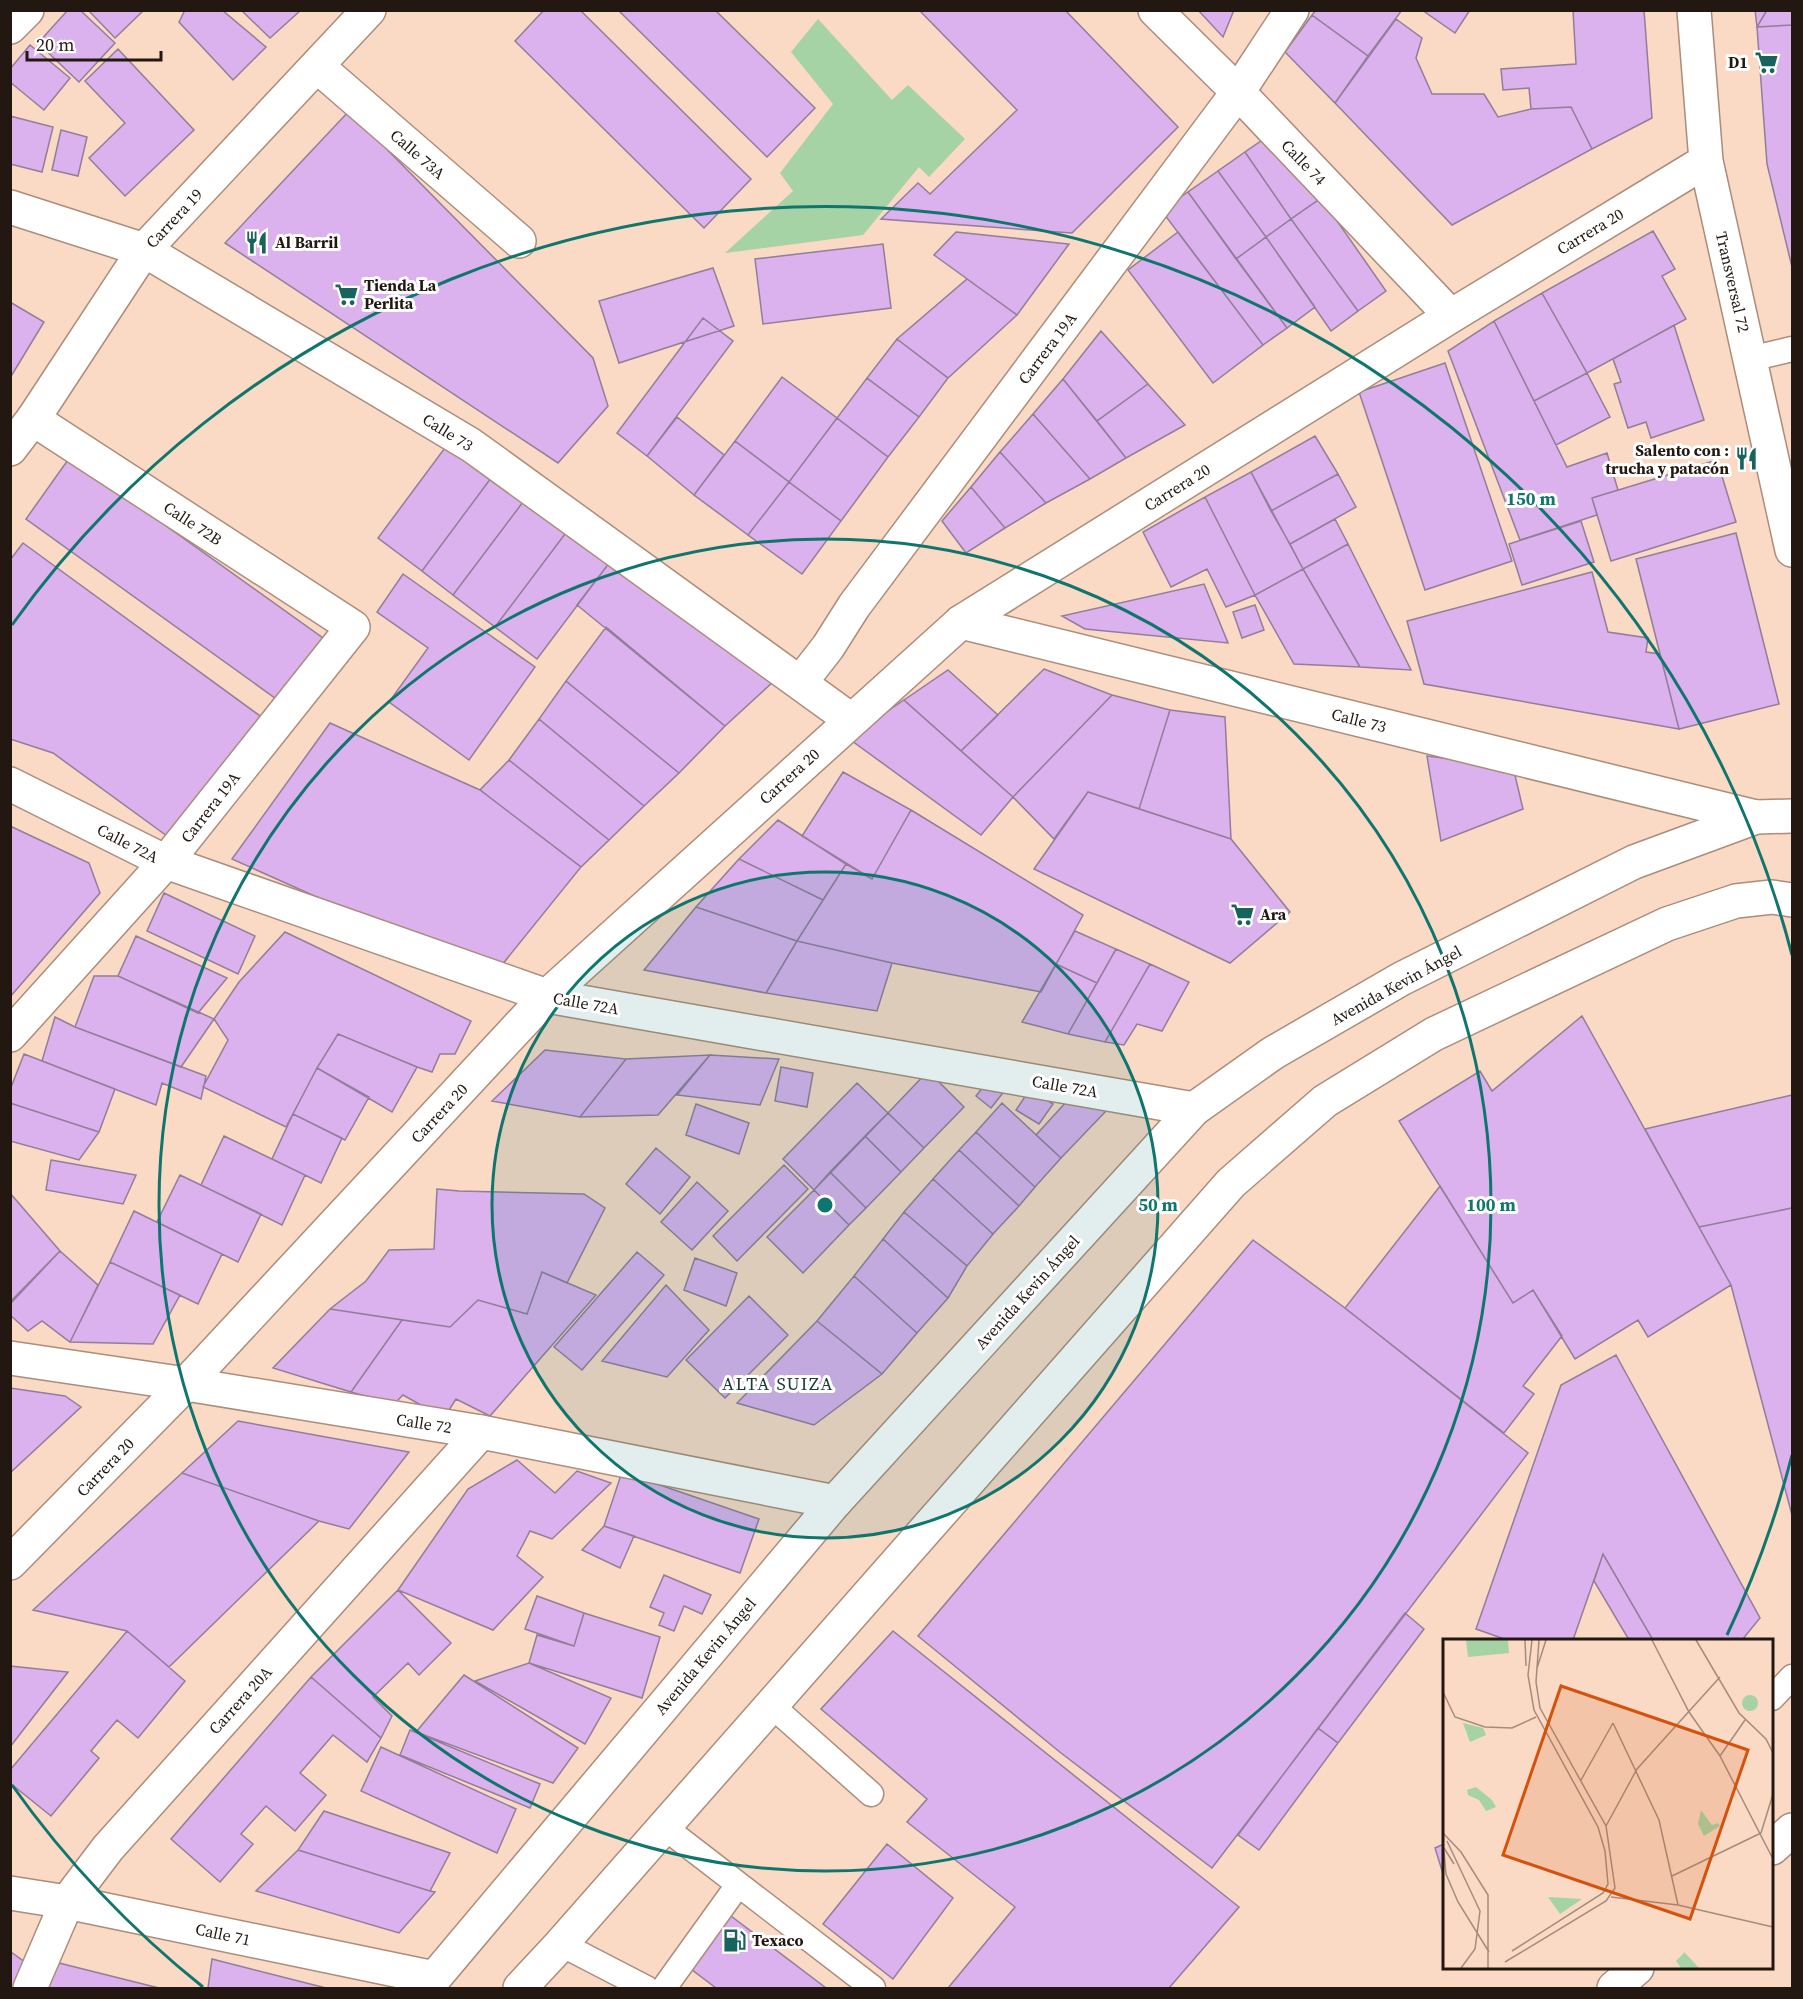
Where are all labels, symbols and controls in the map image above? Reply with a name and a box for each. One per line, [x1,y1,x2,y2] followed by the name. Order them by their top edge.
[27,24,160,62] scale bar
[36,32,74,57] text: 20 m
[1753,49,1779,75] supermarket icon: D1
[1728,51,1748,73] place label: D1
[386,124,451,184] street label: Calle 73A
[1277,134,1331,190] street label: Calle 74
[141,183,207,253] street label: Carrera 19
[1553,202,1627,260] street label: Carrera 20
[244,229,270,255] restaurant icon: Al Barril
[1711,230,1755,334] street label: Transversal 72
[275,231,338,253] place label: Al Barril
[364,274,437,314] place label: Tienda La Perlita
[333,281,359,307] supermarket icon: Tienda La Perlita
[1013,307,1082,388] street label: Carrera 19A
[419,408,477,456] street label: Calle 73
[1605,439,1729,479] place label: Salento con : trucha y patacón
[1734,446,1760,472] restaurant icon: Salento con : trucha y patacón
[1140,458,1214,516] street label: Carrera 20
[1506,486,1556,511] text: 150 m
[159,496,227,550] street label: Calle 72B
[1329,703,1389,737] street label: Calle 73
[754,743,824,809] street label: Carrera 20
[175,767,245,847] street label: Carrera 19A
[93,818,163,868] street label: Calle 72A
[1229,901,1255,927] supermarket icon: Ara
[1260,903,1287,925] place label: Ara
[1327,940,1466,1030] street label: Avenida Kevin Ángel
[551,986,621,1020] street label: Calle 72A
[1030,1069,1100,1103] street label: Calle 72A
[406,1078,472,1148] street label: Carrera 20
[1138,1192,1178,1217] text: 50 m
[1466,1192,1516,1217] text: 100 m
[815,1195,835,1215] centre of rings
[970,1230,1084,1354] street label: Avenida Kevin Ángel
[722,1371,834,1396] district label: ALTA SUIZA
[395,1408,453,1438] street label: Calle 72
[71,1433,139,1501] street label: Carrera 20
[649,1593,761,1719] street label: Avenida Kevin Ángel
[1443,1639,1773,1969] inset map
[203,1661,277,1739] street label: Carrera 20A
[193,1917,253,1951] street label: Calle 71
[721,1927,747,1953] fuel station icon: Texaco
[752,1929,804,1951] place label: Texaco

